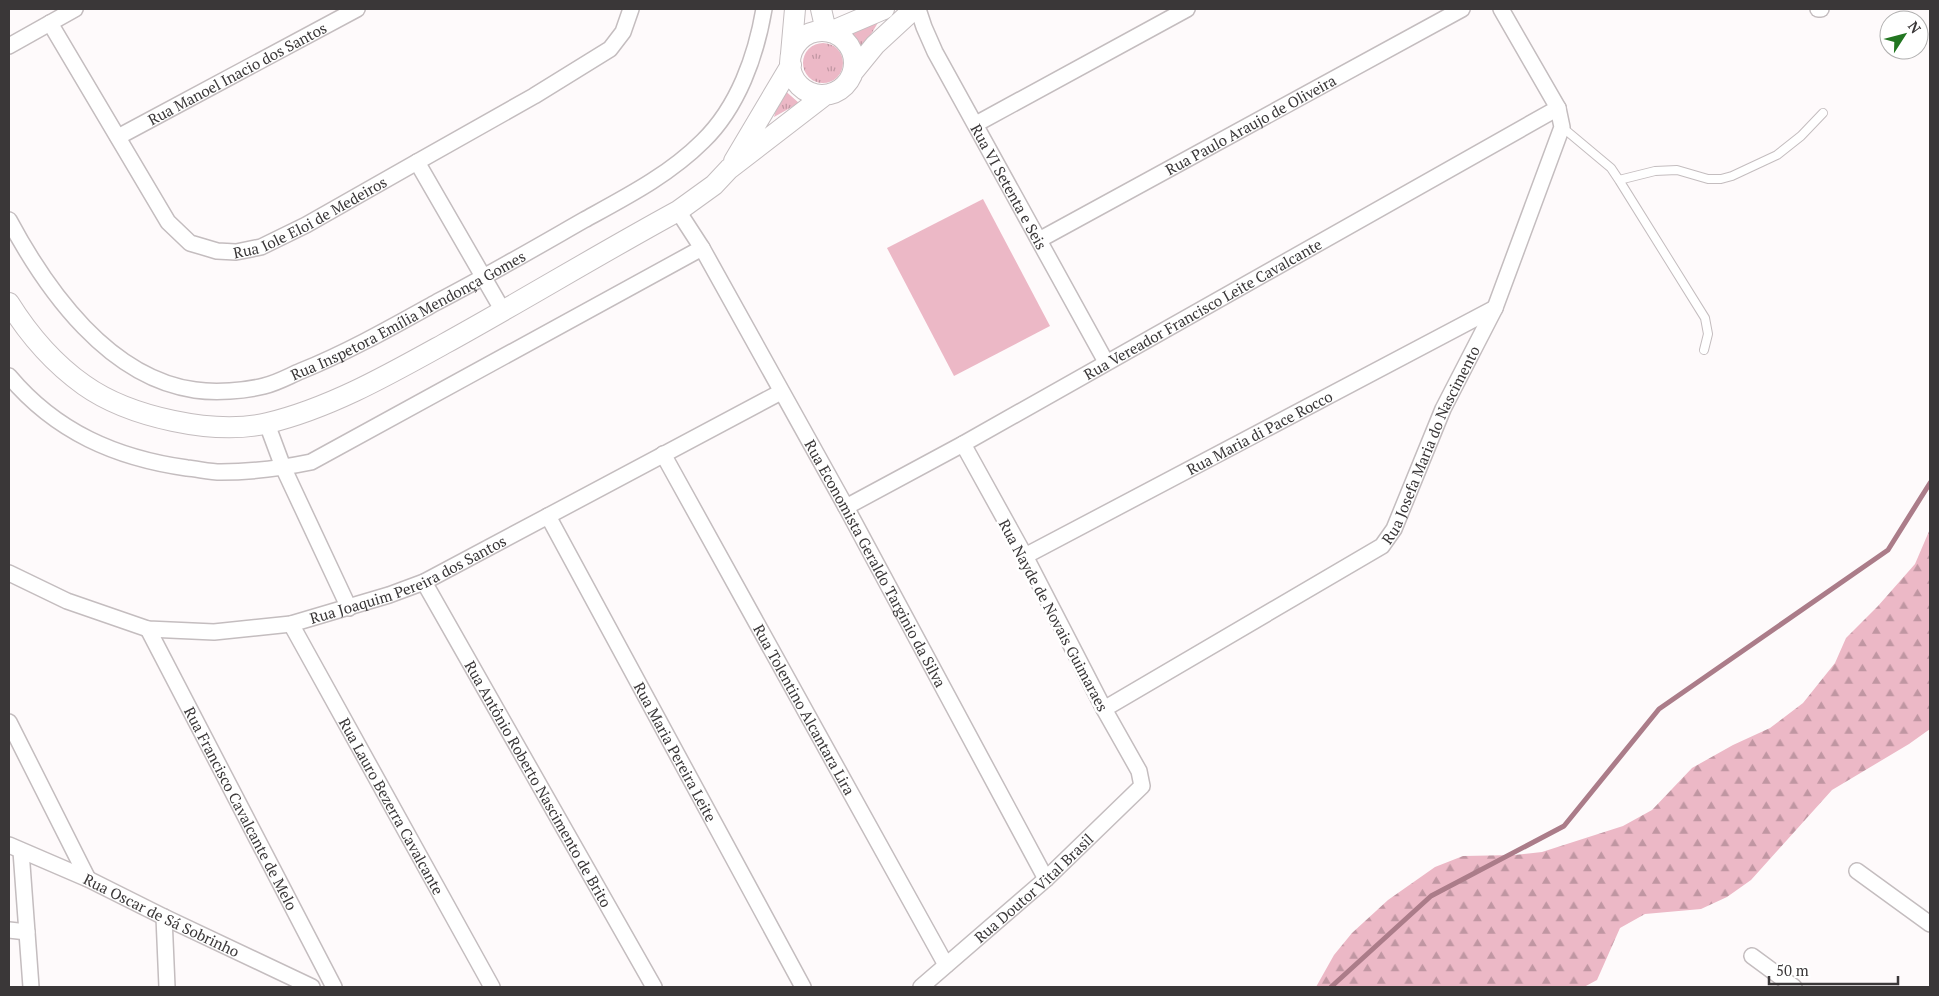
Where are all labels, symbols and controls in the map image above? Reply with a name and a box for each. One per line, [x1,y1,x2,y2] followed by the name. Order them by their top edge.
[1879,10,1929,60] north arrow
[144,17,330,129] street label: Rua Manoel Inacio dos Santos
[1904,17,1926,37] text: N
[1162,70,1340,179] street label: Rua Paulo Araujo de Oliveira
[967,120,1052,253] street label: Rua VI Setenta e Seis
[231,171,390,262] street label: Rua Iole Eloi de Medeiros
[1080,234,1325,384] street label: Rua Vereador Francisco Leite Cavalcante
[287,246,529,384] street label: Rua Inspetora Emília Mendonça Gomes
[1377,342,1484,548] street label: Rua Josefa Maria do Nascimento
[1183,386,1336,479] street label: Rua Maria di Pace Rocco
[800,436,951,691] street label: Rua Economista Geraldo Targinio da Silva
[995,516,1113,714] street label: Rua Nayde de Novais Guimaraes
[307,530,509,628] street label: Rua Joaquim Pereira dos Santos
[749,621,860,799] street label: Rua Tolentino Alcantara Lira
[461,657,617,911] street label: Rua Antônio Roberto Nascimento de Brito
[630,678,721,825] street label: Rua Maria Pereira Leite
[180,703,302,913] street label: Rua Francisco Cavalcante de Melo
[335,714,449,898] street label: Rua Lauro Bezerra Cavalcante
[970,829,1097,947] street label: Rua Doutor Vital Brasil
[81,869,243,961] street label: Rua Oscar de Sá Sobrinho
[1769,954,1898,986] scale bar
[1776,960,1809,980] text: 50 m

